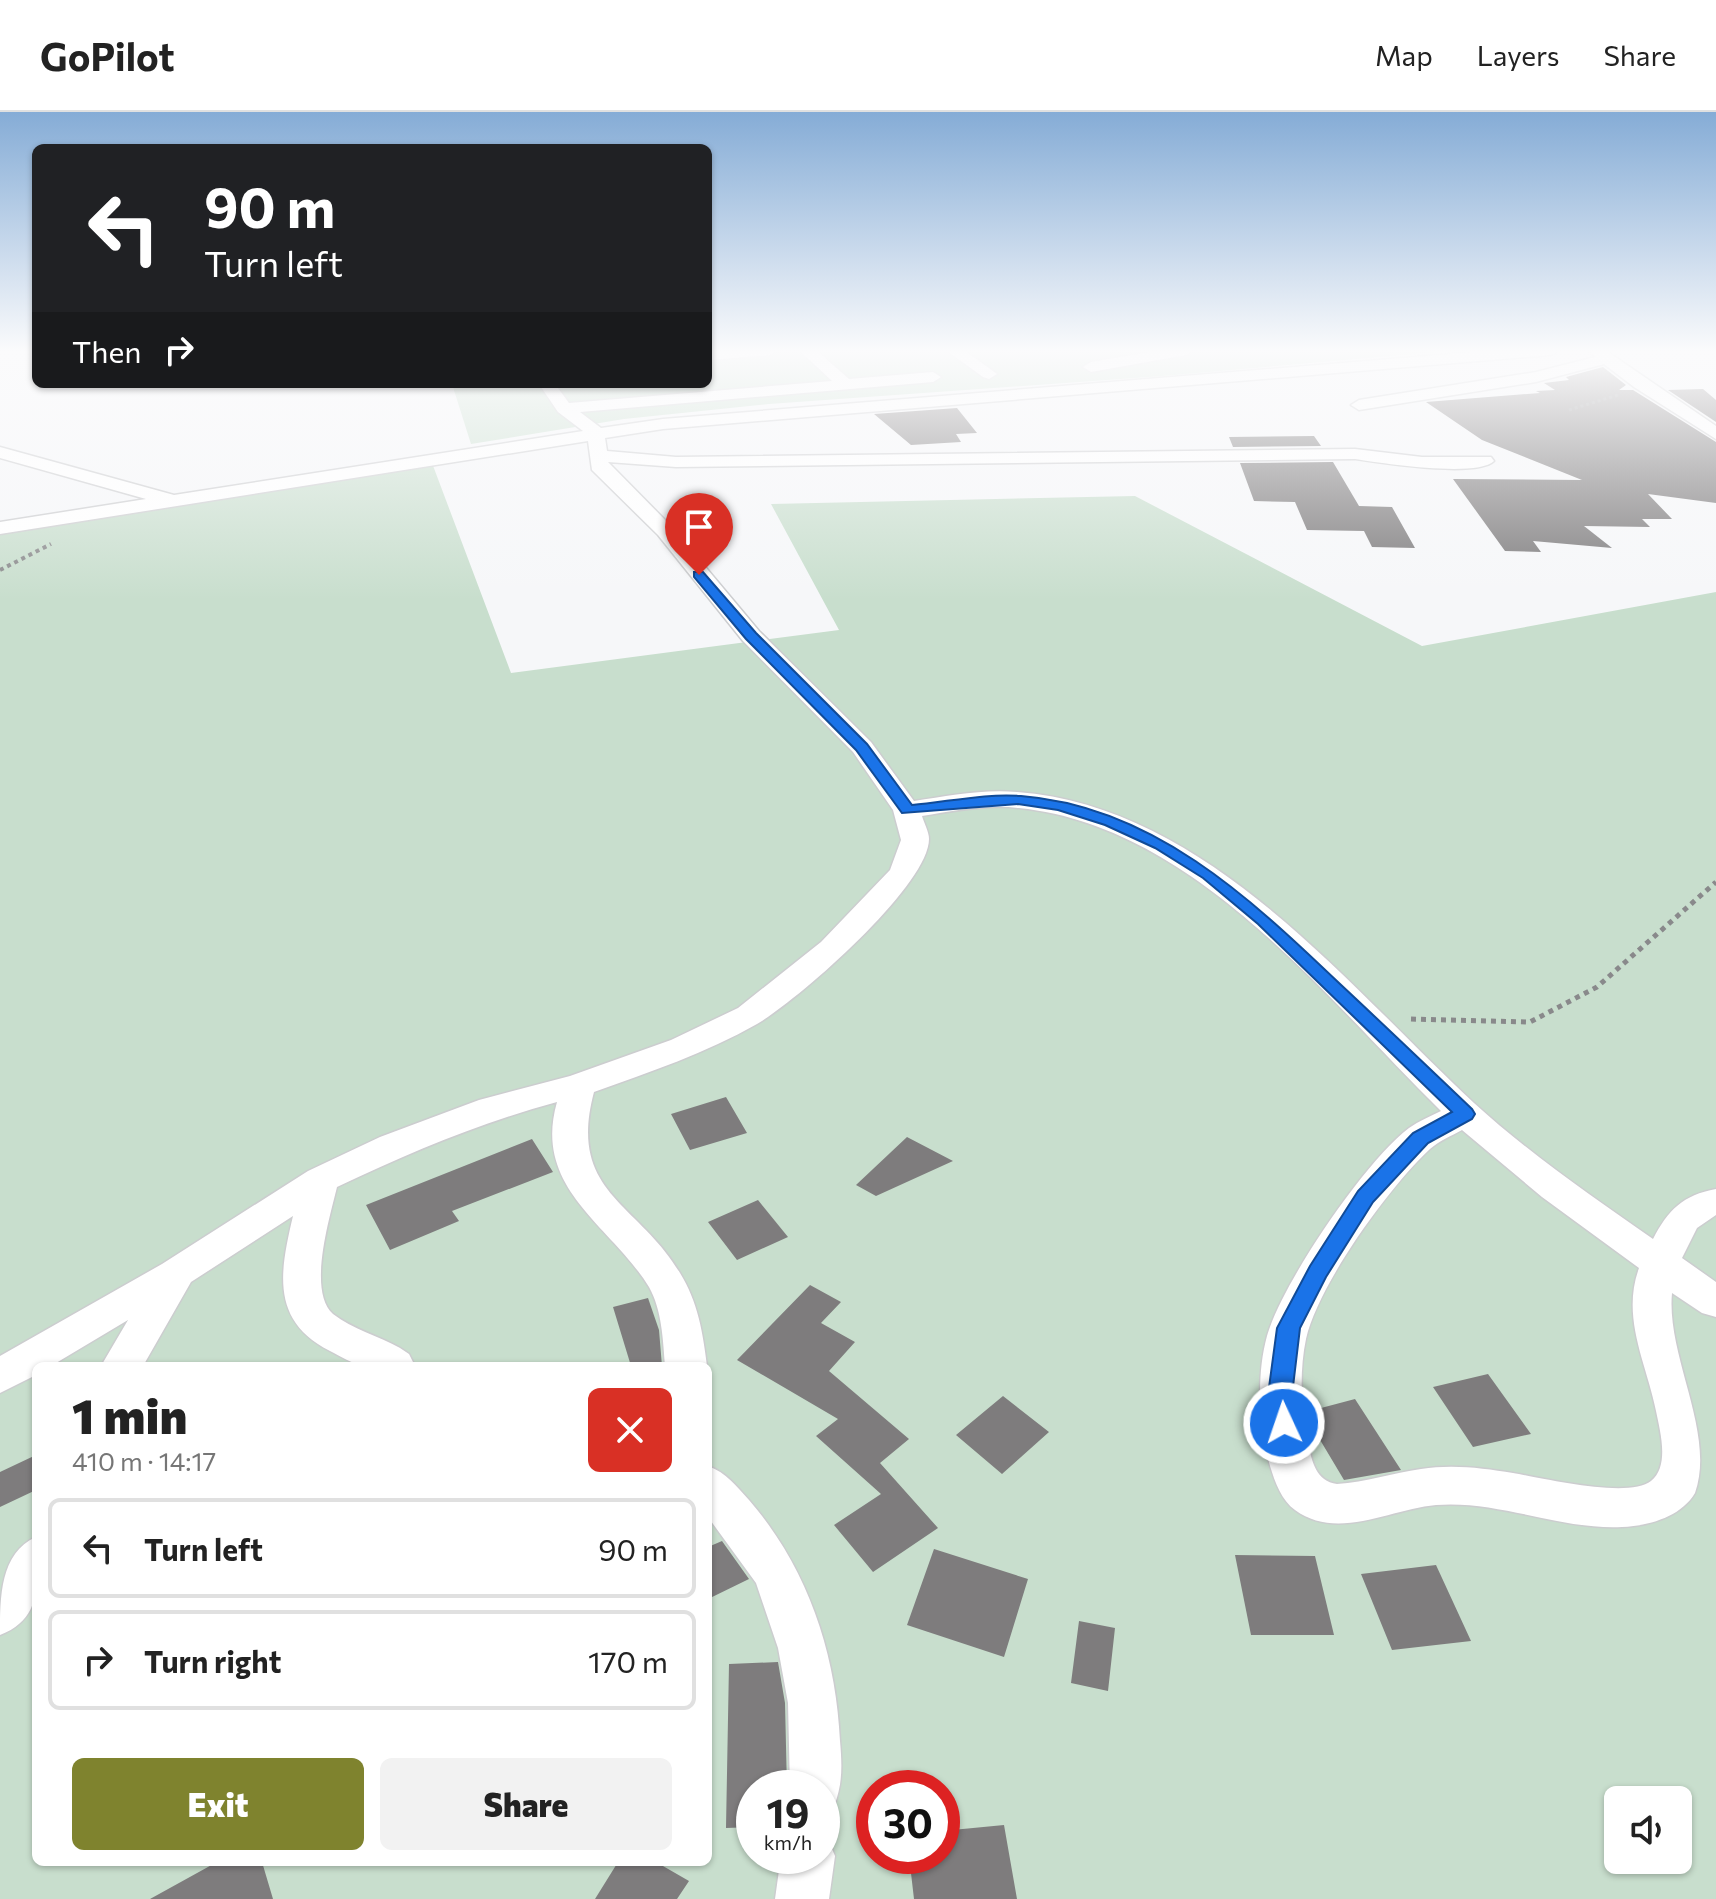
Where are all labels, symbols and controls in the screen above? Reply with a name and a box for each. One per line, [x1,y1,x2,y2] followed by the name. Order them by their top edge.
[40,32,175,79] text: GoPilot
[1375,38,1433,72] text: Map
[1477,38,1559,72] text: Layers
[1603,38,1676,72] text: Share
[204,171,335,240] text: 90 m
[72,176,176,280] icon: left
[204,240,343,284] text: Turn left
[157,328,201,372] icon: right
[72,332,141,369] text: Then
[665,493,733,575] pin
[677,505,721,549] icon: arrive
[1242,1381,1326,1465] position arrow
[72,1385,187,1444] text: 1 min
[588,1388,672,1472] button: close
[72,1445,216,1476] text: 410 m · 14:17
[76,1526,120,1570] icon: left
[144,1530,263,1567] text: Turn left
[598,1530,668,1567] text: 90 m
[76,1638,120,1682] icon: right
[144,1642,281,1679] text: Turn right
[588,1642,668,1679] text: 170 m
[72,1758,364,1850] button: Exit
[380,1758,672,1850] button: Share
[856,1770,960,1874] speed limit sign: 30
[1604,1786,1692,1874] map controls
[1604,1786,1692,1874] button: sound
[767,1787,809,1836] text: 19
[764,1830,812,1854] text: km/h

